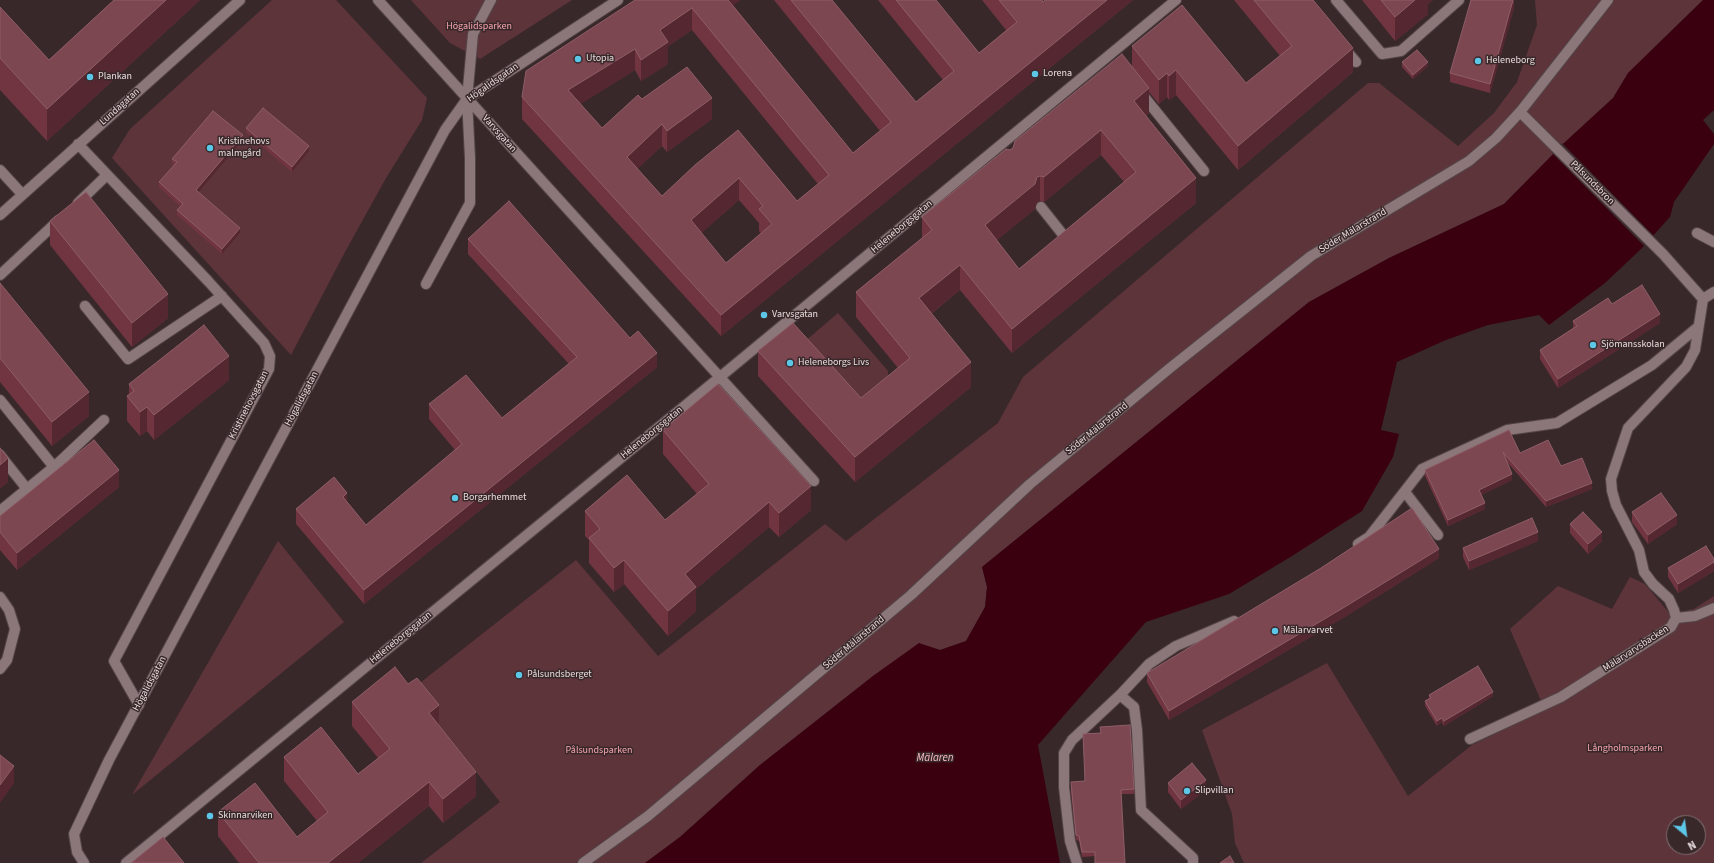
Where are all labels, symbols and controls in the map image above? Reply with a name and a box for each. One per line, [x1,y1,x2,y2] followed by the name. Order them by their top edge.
[446,21,512,33] park label: Högalidsparken
[586,53,614,65] place label: Utopia
[573,54,583,64] marker: Utopia
[1486,55,1535,67] place label: Heleneborg
[1473,56,1483,66] marker: Heleneborg
[465,61,521,105] street label: Högalidsgatan
[1043,68,1072,80] place label: Lorena
[1030,69,1040,79] marker: Lorena
[98,71,132,83] place label: Plankan
[85,72,95,82] marker: Plankan
[98,86,142,128] street label: Lundagatan
[479,113,519,155] street label: Varvsgatan
[218,136,270,160] place label: Kristinehovs malmgård
[205,143,215,153] marker: Kristinehovs malmgård
[1567,158,1617,208] street label: Pålsundsbron
[869,198,935,256] street label: Heleneborgsgatan
[1317,206,1389,256] street label: Söder Mälarstrand
[772,309,818,321] place label: Varvsgatan
[759,310,769,320] marker: Varvsgatan
[1601,339,1665,351] place label: Sjömansskolan
[1588,340,1598,350] marker: Sjömansskolan
[798,357,869,369] place label: Heleneborgs Livs
[785,358,795,368] marker: Heleneborgs Livs
[227,369,271,441] street label: Kristinehovsgatan
[283,370,321,428] street label: Högalidsgatan
[1063,400,1131,458] street label: Söder Mälarstrand
[619,404,685,462] street label: Heleneborgsgatan
[463,492,526,504] place label: Borgarhemmet
[450,493,460,503] marker: Borgarhemmet
[368,609,434,667] street label: Heleneborgsgatan
[821,614,887,672] street label: Söder Mälarstrand
[1601,623,1671,675] street label: Mälarvarvsbacken
[1283,625,1333,637] place label: Mälarvarvet
[1270,626,1280,636] marker: Mälarvarvet
[131,655,169,713] street label: Högalidsgatan
[527,669,592,681] place label: Pålsundsberget
[514,670,524,680] marker: Pålsundsberget
[1587,743,1663,755] park label: Långholmsparken
[566,745,632,757] park label: Pålsundsparken
[917,752,953,766] water label: Mälaren
[1195,785,1234,797] place label: Slipvillan
[1182,786,1192,796] marker: Slipvillan
[218,810,273,822] place label: Skinnarviken
[205,811,215,821] marker: Skinnarviken
[1666,815,1706,855] north arrow
[1685,837,1698,853] text: N

